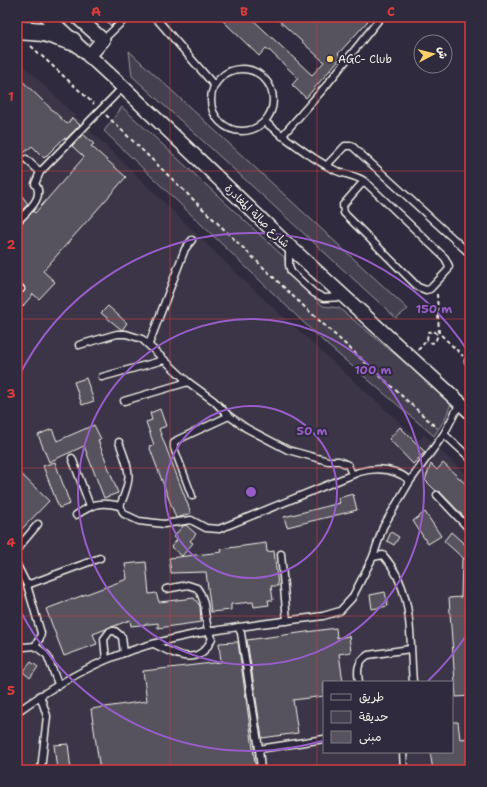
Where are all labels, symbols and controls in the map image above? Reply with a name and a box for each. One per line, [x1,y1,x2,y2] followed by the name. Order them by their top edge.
[91,3,101,20] text: A
[240,3,248,20] text: B
[387,3,395,20] text: C
[413,34,453,74] north arrow
[434,46,451,60] text: ش
[338,52,392,67] place label: AGC- Club
[325,54,335,64] marker: AGC- Club
[8,88,14,105] text: 1
[220,181,293,252] street label: شارع صالة المغادرة
[6,236,16,253] text: 2
[416,301,452,317] text: 150 m
[355,362,392,378] text: 100 m
[6,385,16,402] text: 3
[297,423,328,439] text: 50 m
[244,485,258,499] centre of rings
[6,534,16,551] text: 4
[323,681,453,753] legend
[7,682,15,699] text: 5
[359,689,384,705] text: طريق
[359,709,388,725] text: حديقة
[359,729,382,745] text: مبنى

